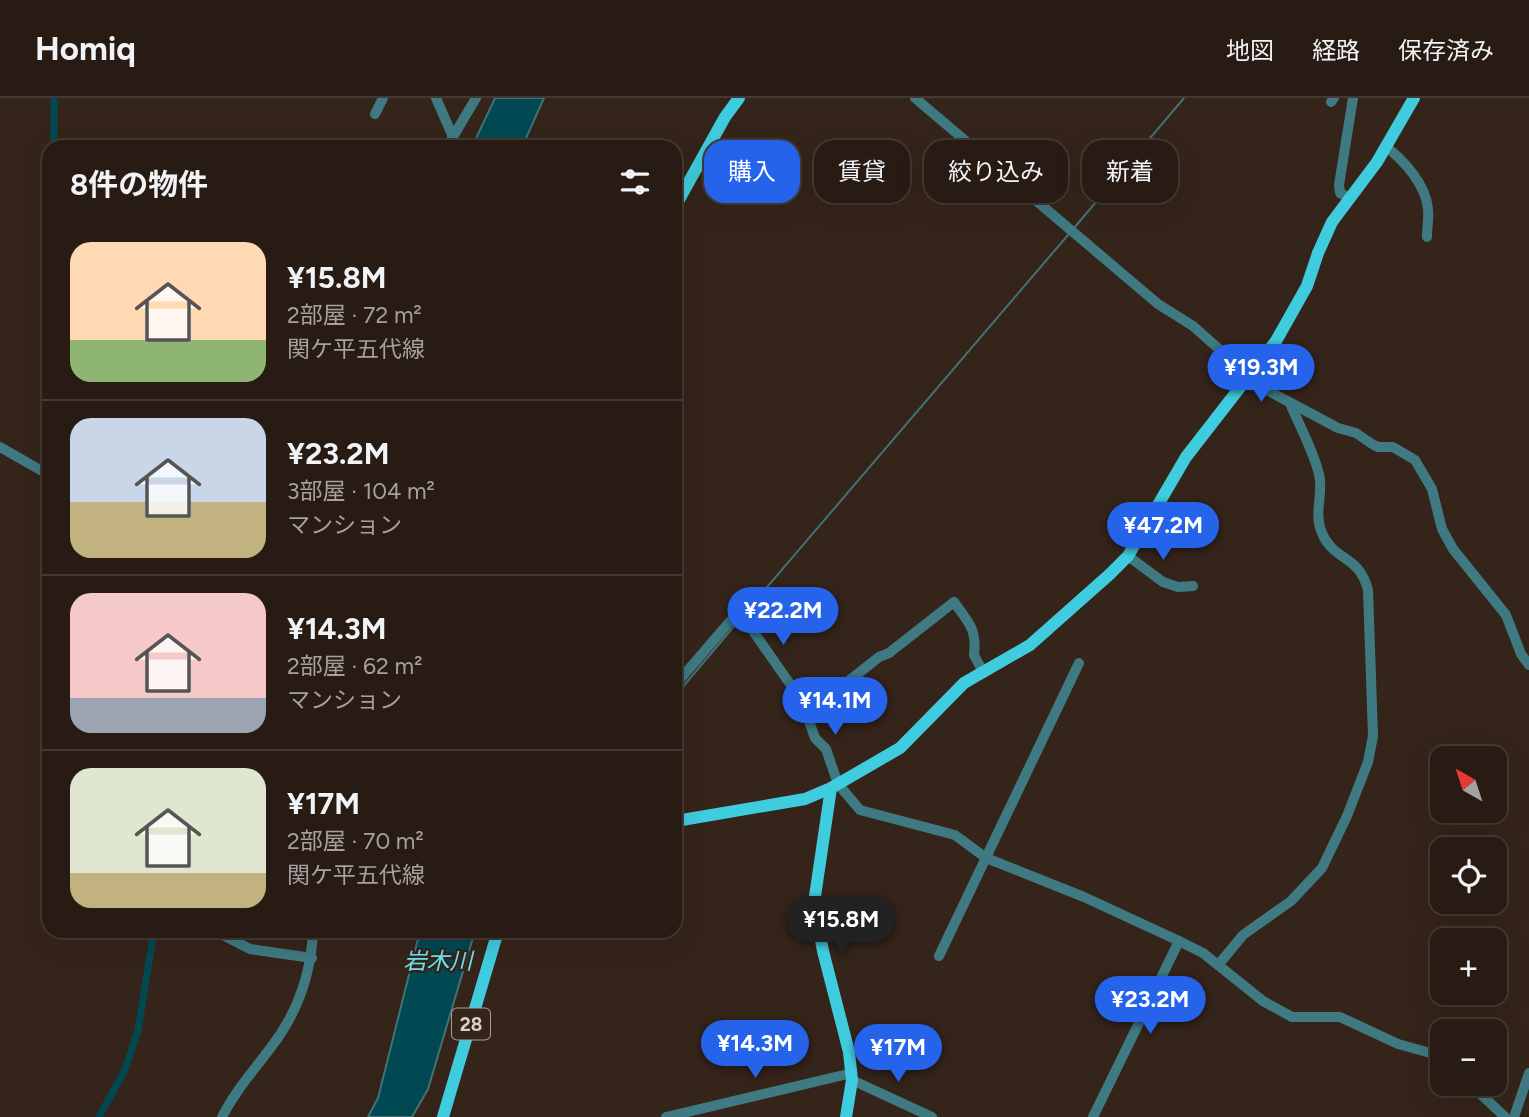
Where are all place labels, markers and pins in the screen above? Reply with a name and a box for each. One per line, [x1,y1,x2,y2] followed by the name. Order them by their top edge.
[1204,344,1318,404] pin: ¥19.3M
[1106,503,1220,562] pin: ¥47.2M
[726,588,840,647] pin: ¥22.2M
[778,678,892,737] pin: ¥14.1M
[784,896,898,956] pin: ¥15.8M
[1093,976,1207,1036] pin: ¥23.2M
[698,1020,812,1080] pin: ¥14.3M
[857,1024,939,1084] pin: ¥17M

